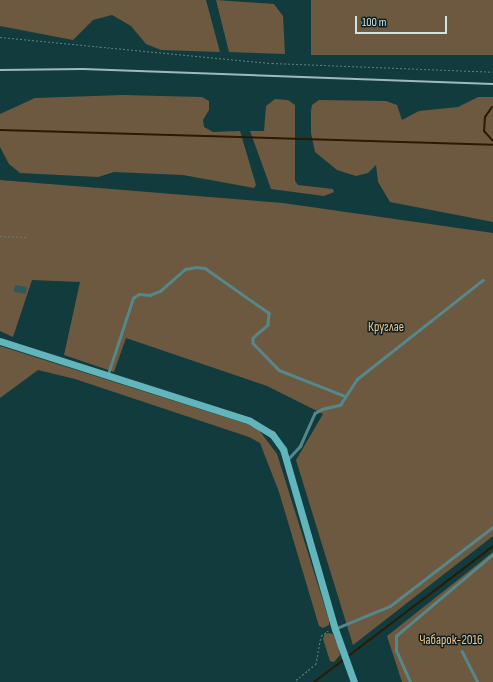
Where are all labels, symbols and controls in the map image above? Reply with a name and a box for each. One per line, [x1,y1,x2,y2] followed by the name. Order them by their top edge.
[357,8,449,34] scale bar
[362,15,387,30] text: 100 m
[368,319,404,335] park label: Круглае
[419,632,483,648] park label: Чабарок-2016

